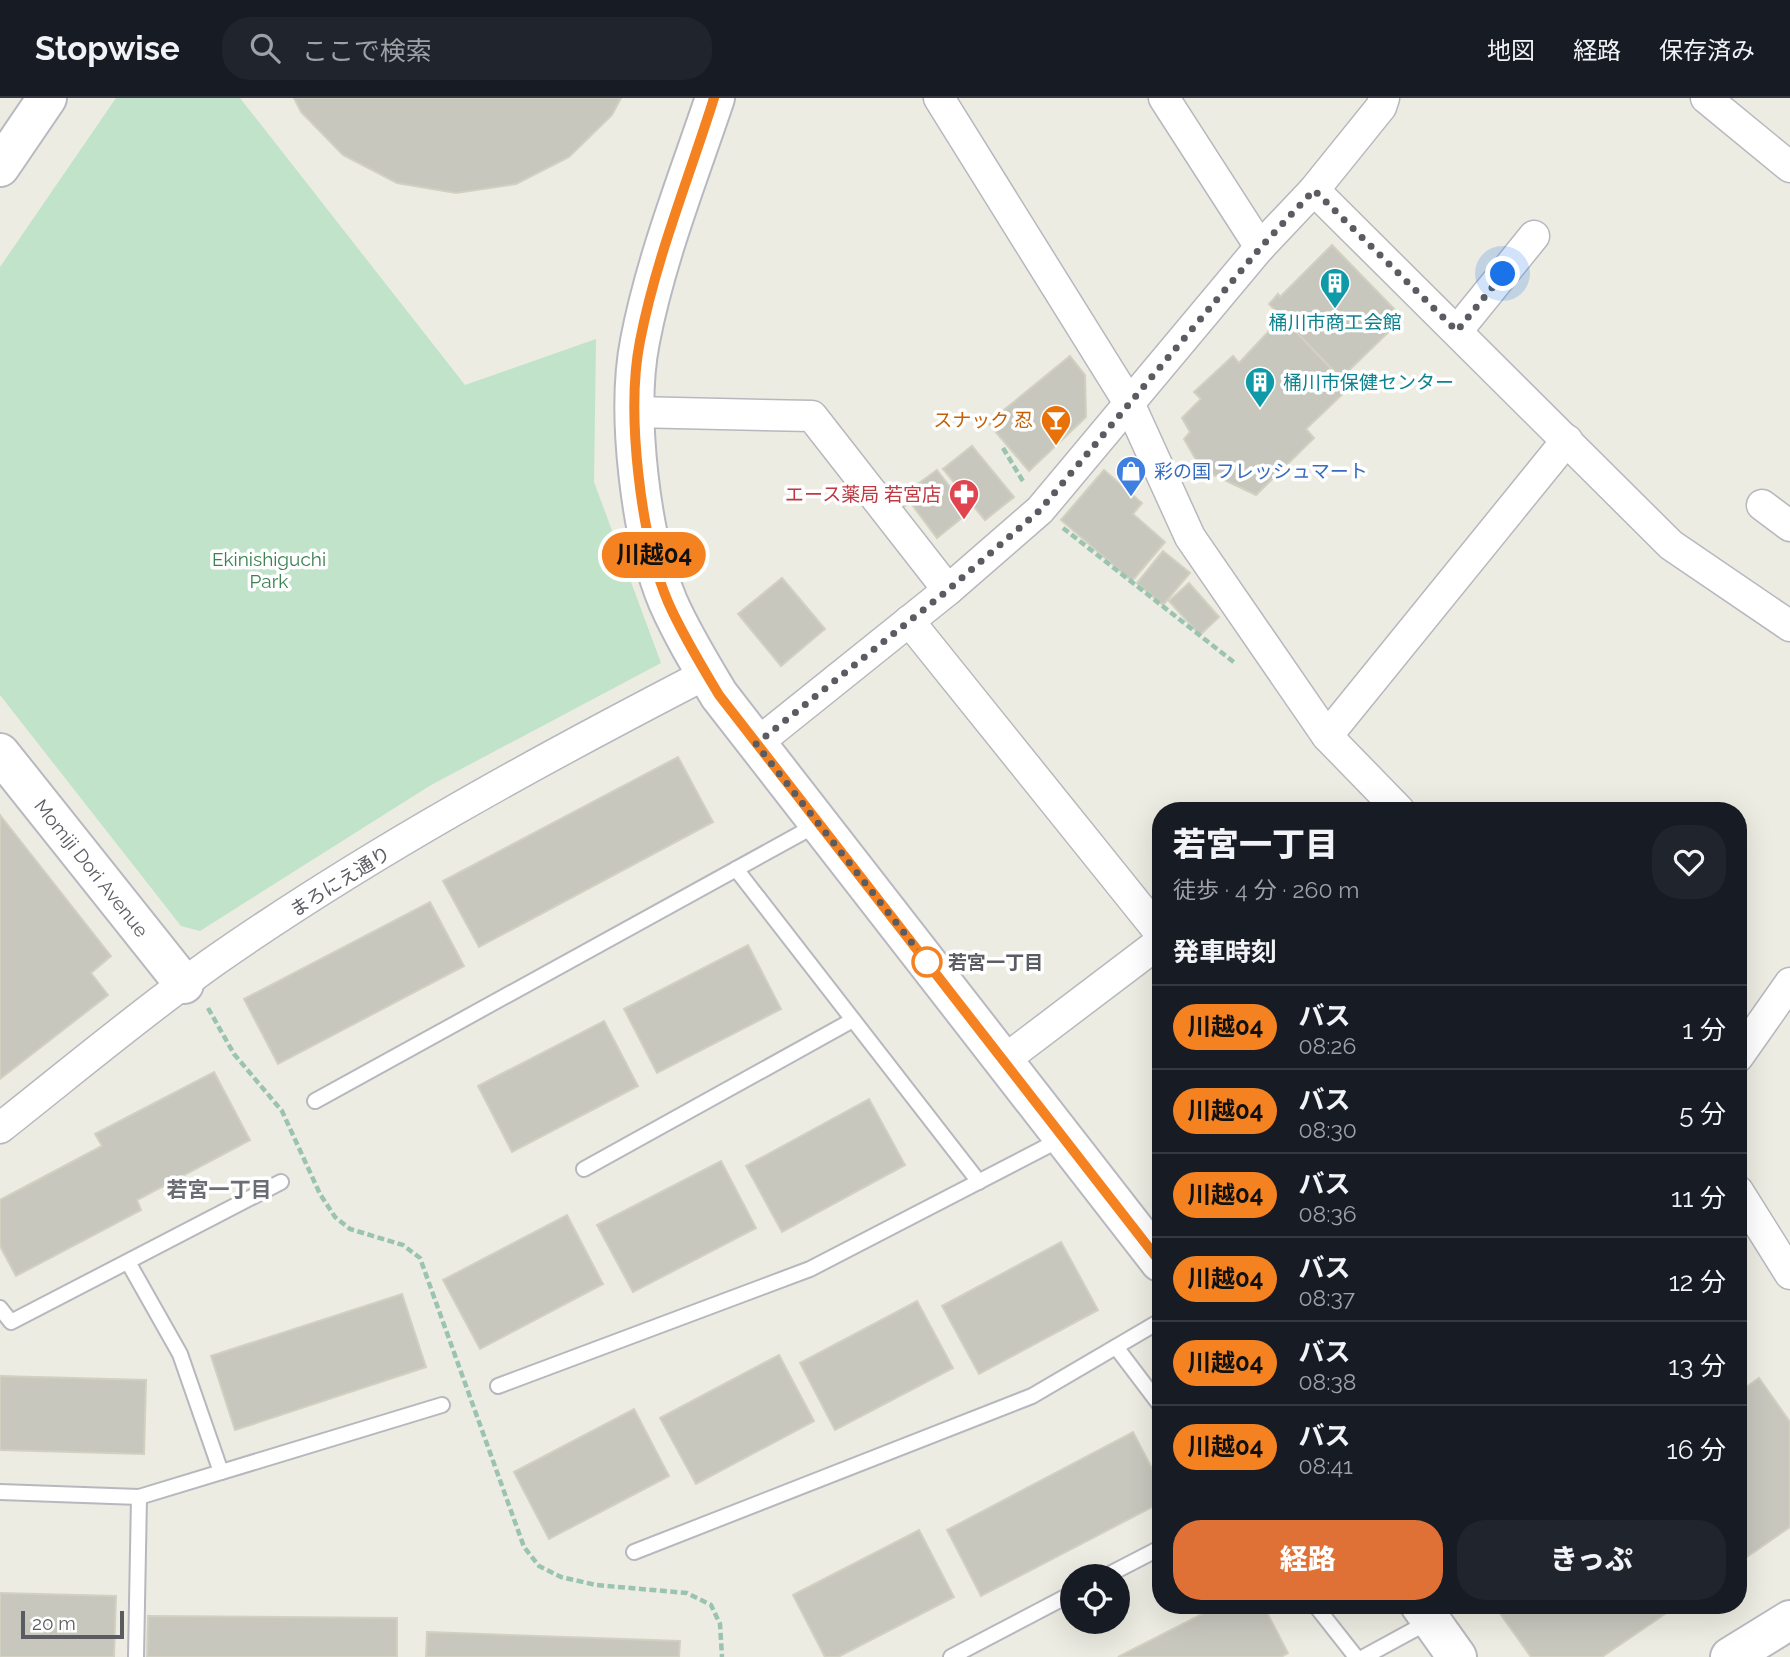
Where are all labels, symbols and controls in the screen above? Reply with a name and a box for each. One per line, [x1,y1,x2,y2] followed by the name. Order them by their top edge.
[222,17,712,80] search box
[35,29,180,68] text: Stopwise
[246,29,284,67] icon: search
[302,36,432,66] text: ここで検索
[1487,36,1535,65] text: 地図
[1573,36,1621,65] text: 経路
[1659,36,1755,65] text: 保存済み
[1485,256,1520,291] your location
[1318,266,1352,310] building icon: 桶川市商工会館
[1268,311,1402,333] place label: 桶川市商工会館
[1243,365,1277,409] building icon: 桶川市保健センター
[1283,371,1454,393] place label: 桶川市保健センター
[1039,403,1073,447] bar icon: スナック 忍
[933,409,1033,431] place label: スナック 忍
[1114,454,1148,498] shop icon: 彩の国 フレッシュマート
[1154,460,1368,482] place label: 彩の国 フレッシュマート
[947,477,981,521] pharmacy icon: エース薬局 若宮店
[785,483,941,505] place label: エース薬局 若宮店
[605,532,703,578] line badge: 川越04
[616,540,692,569] text: 川越04
[212,548,326,592] park label: Ekinishiguchi Park
[30,795,153,941] street label: Momiji Dori Avenue
[1173,825,1338,864] text: 若宮一丁目
[1652,825,1726,899] button: heart
[286,841,394,921] street label: まろにえ通り
[1173,876,1360,903] text: 徒歩 · 4 分 · 260 m
[1173,937,1277,967] text: 発車時刻
[912,947,942,977] marker: 若宮一丁目
[948,951,1043,973] place label: 若宮一丁目
[1298,1001,1350,1031] text: バス
[1187,1012,1263,1041] text: 川越04
[1682,1015,1726,1045] text: 1 分
[1298,1032,1356,1059] text: 08:26
[1298,1085,1350,1115] text: バス
[1187,1096,1263,1125] text: 川越04
[1679,1099,1726,1129] text: 5 分
[1298,1116,1357,1143] text: 08:30
[1298,1169,1350,1199] text: バス
[167,1177,272,1202] district label: 若宮一丁目
[1187,1180,1263,1209] text: 川越04
[1671,1183,1726,1213] text: 11 分
[1298,1200,1357,1227] text: 08:36
[1298,1253,1350,1283] text: バス
[1187,1264,1263,1293] text: 川越04
[1669,1267,1726,1297] text: 12 分
[1298,1284,1355,1311] text: 08:37
[1298,1337,1350,1367] text: バス
[1187,1348,1263,1377] text: 川越04
[1668,1351,1726,1381] text: 13 分
[1298,1368,1356,1395] text: 08:38
[1298,1421,1350,1451] text: バス
[1187,1432,1263,1461] text: 川越04
[1667,1435,1726,1465] text: 16 分
[1298,1452,1353,1479] text: 08:41
[1173,1520,1443,1600] button: 経路
[1457,1520,1726,1600] button: きっぷ
[1060,1564,1130,1634] map controls
[1060,1564,1130,1634] button: locate
[21,1608,124,1640] scale bar
[32,1612,76,1634] text: 20 m

